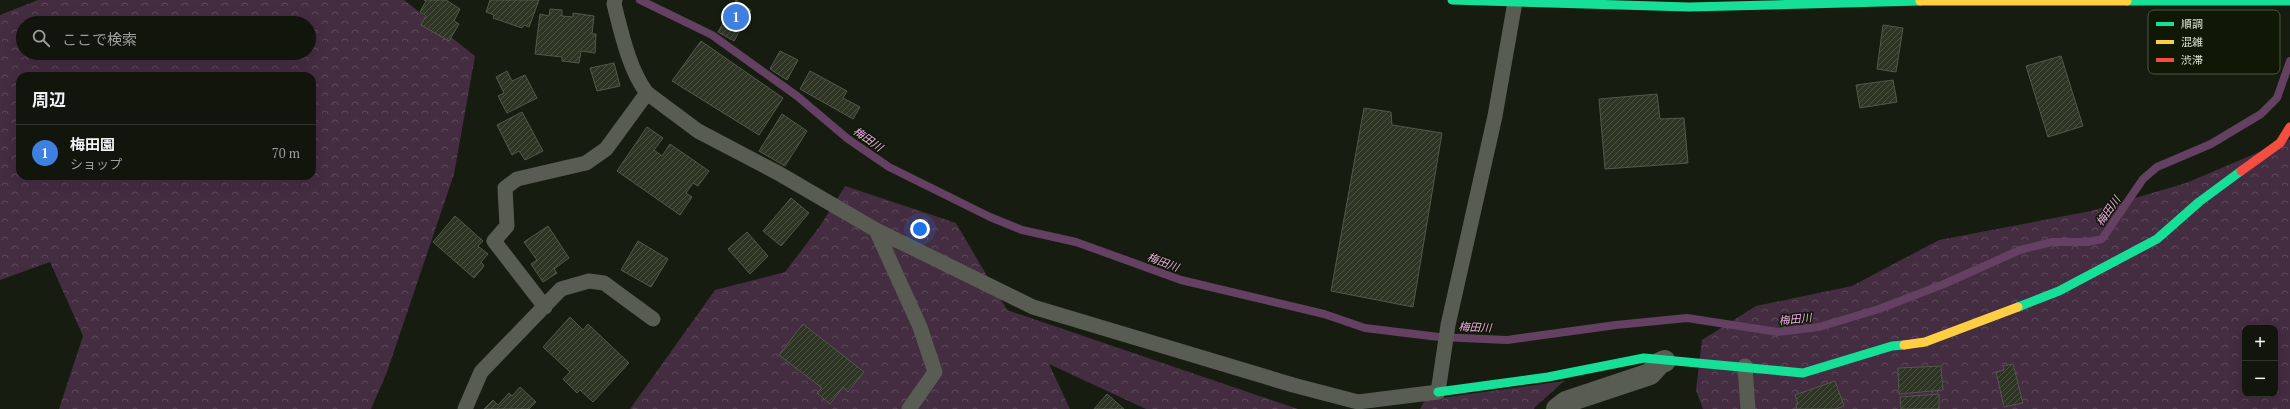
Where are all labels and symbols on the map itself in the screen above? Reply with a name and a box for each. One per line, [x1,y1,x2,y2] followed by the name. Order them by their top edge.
[723,2,749,32] pin: 1
[2148,10,2280,74] legend
[2181,17,2203,31] text: 順調
[2181,35,2203,49] text: 混雑
[2181,53,2203,67] text: 渋滞
[850,124,886,155] water label: 梅田川
[2093,193,2124,229] water label: 梅田川
[910,219,930,239] your location
[1145,250,1182,275] water label: 梅田川
[1778,310,1813,328] water label: 梅田川
[1458,319,1493,335] water label: 梅田川

